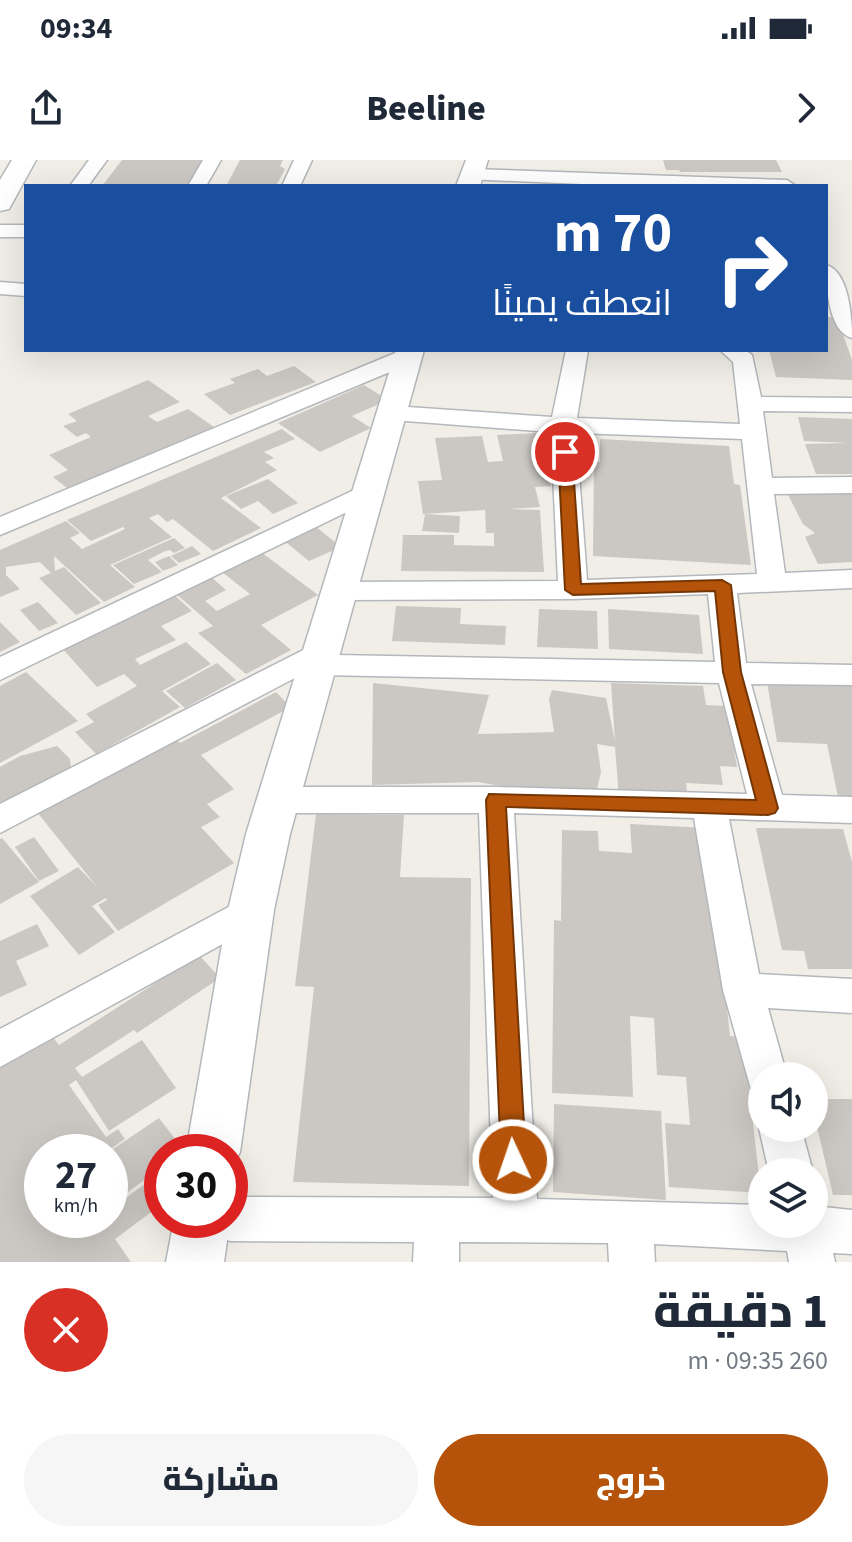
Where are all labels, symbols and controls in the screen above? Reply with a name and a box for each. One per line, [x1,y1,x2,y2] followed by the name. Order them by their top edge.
[40,7,112,50] text: 09:34
[366,83,486,134] text: Beeline
[24,86,68,130] icon: share
[784,86,828,130] icon: forward
[554,194,672,273] text: 70 m
[700,216,804,320] icon: right
[492,278,672,329] text: انعطف يمينًا
[531,418,599,486] pin
[543,430,587,474] icon: arrive
[748,1062,828,1238] map controls
[748,1062,828,1142] button: sound
[471,1118,555,1202] position arrow
[144,1134,248,1238] speed limit sign: 30
[55,1147,97,1204] text: 27
[748,1158,828,1238] button: layers
[54,1192,98,1220] text: km/h
[653,1278,828,1346] text: 1 دقيقة
[24,1288,108,1372] button: close
[687,1342,828,1379] text: 260 m · 09:35
[24,1434,418,1526] button: مشاركة
[434,1434,828,1526] button: خروج

